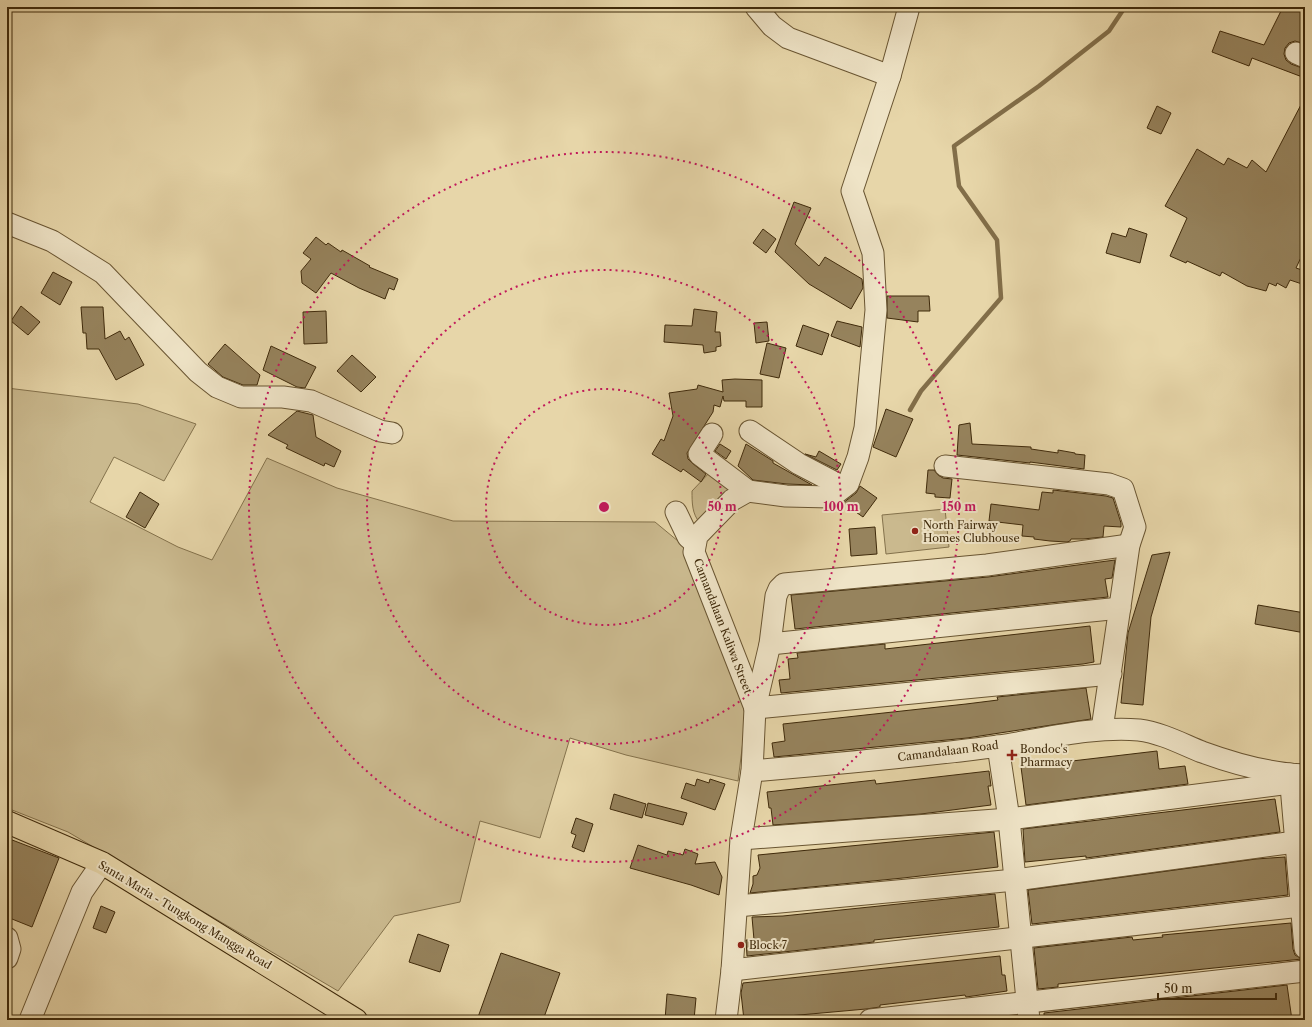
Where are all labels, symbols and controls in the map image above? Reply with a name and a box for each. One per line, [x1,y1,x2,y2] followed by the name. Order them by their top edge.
[707,499,737,514] text: 50 m
[823,499,859,514] text: 100 m
[942,499,976,514] text: 150 m
[597,500,611,514] centre of rings
[923,518,1020,545] place label: North Fairway Homes Clubhouse
[910,526,920,536] marker: North Fairway Homes Clubhouse
[691,556,755,696] street label: Camandalaan Kaliwa Street
[897,738,1000,764] street label: Camandalaan Road
[1020,742,1073,769] place label: Bondoc's Pharmacy
[1007,750,1017,760] marker: Bondoc's Pharmacy
[96,858,274,973] street label: Santa Maria - Tungkong Mangga Road
[749,938,787,952] place label: Block 7
[736,940,746,950] marker: Block 7
[1158,975,1276,1001] scale bar
[1164,981,1193,996] text: 50 m

